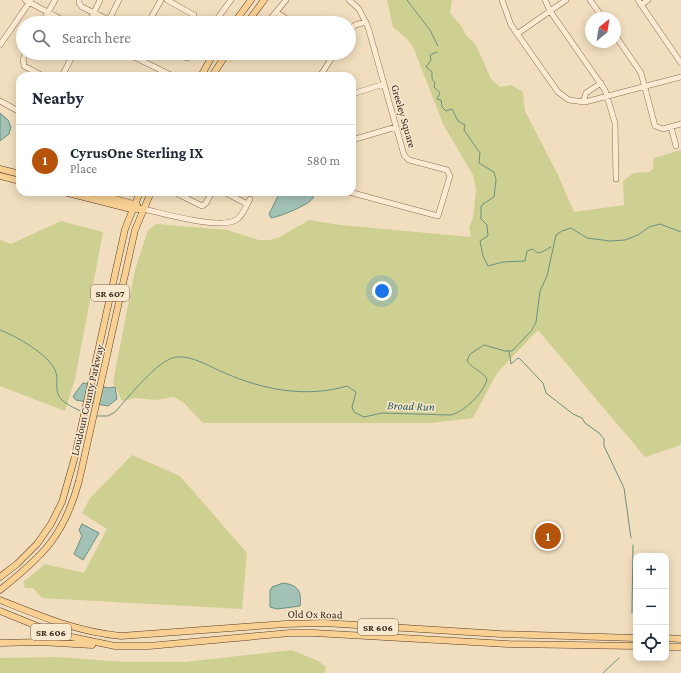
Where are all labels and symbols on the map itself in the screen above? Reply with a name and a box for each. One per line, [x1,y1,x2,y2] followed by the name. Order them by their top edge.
[585,12,621,48] north arrow
[388,83,419,149] street label: Greeley Square
[372,281,392,301] your location
[91,285,129,301] road number: SR 607
[68,342,107,457] street label: Loudoun County Parkway
[387,398,435,414] water label: Broad Run
[535,521,561,551] pin: 1
[287,608,343,620] street label: Old Ox Road
[358,619,398,635] road number: SR 606
[31,624,71,640] road number: SR 606

